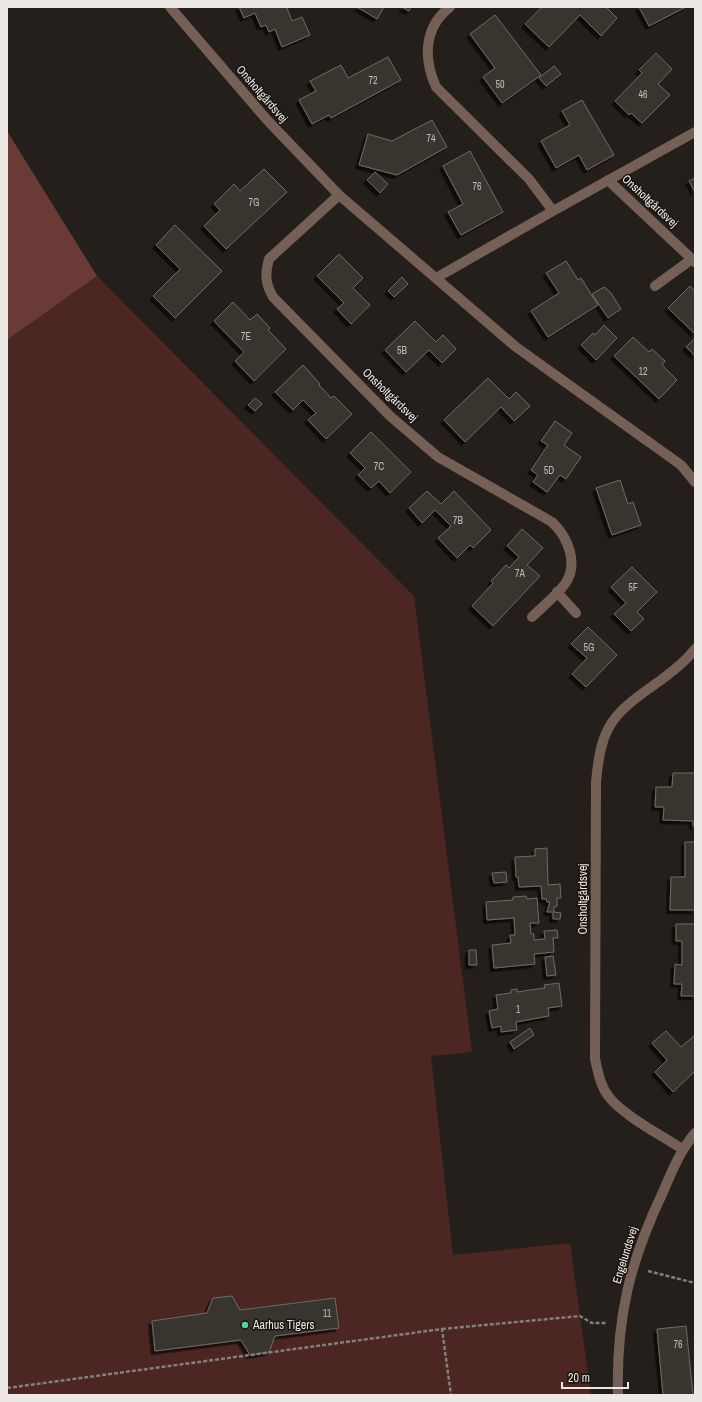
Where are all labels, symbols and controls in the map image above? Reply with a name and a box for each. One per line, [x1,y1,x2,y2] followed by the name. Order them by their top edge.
[233,62,291,126] street label: Onsholtgårdsvej
[368,74,378,87] house number: 72
[495,78,505,91] house number: 50
[638,88,648,101] house number: 46
[426,132,436,145] house number: 74
[619,171,681,231] street label: Onsholtgårdsvej
[472,180,482,193] house number: 76
[249,196,259,209] house number: 7G
[241,330,251,343] house number: 7E
[397,344,408,357] house number: 5B
[359,365,421,425] street label: Onsholtgårdsvej
[638,365,648,378] house number: 12
[374,460,384,473] house number: 7C
[544,464,554,477] house number: 5D
[453,514,464,527] house number: 7B
[515,567,526,580] house number: 7A
[628,581,638,594] house number: 5F
[584,641,594,654] house number: 5G
[575,863,591,935] street label: Onsholtgårdsvej
[516,1003,521,1016] house number: 1
[609,1224,641,1286] street label: Engelundsvej
[323,1307,332,1320] house number: 11
[252,1317,314,1333] place label: Aarhus Tigers
[240,1320,250,1330] marker: Aarhus Tigers
[673,1338,683,1351] house number: 76
[562,1364,628,1390] scale bar
[568,1370,590,1386] text: 20 m

